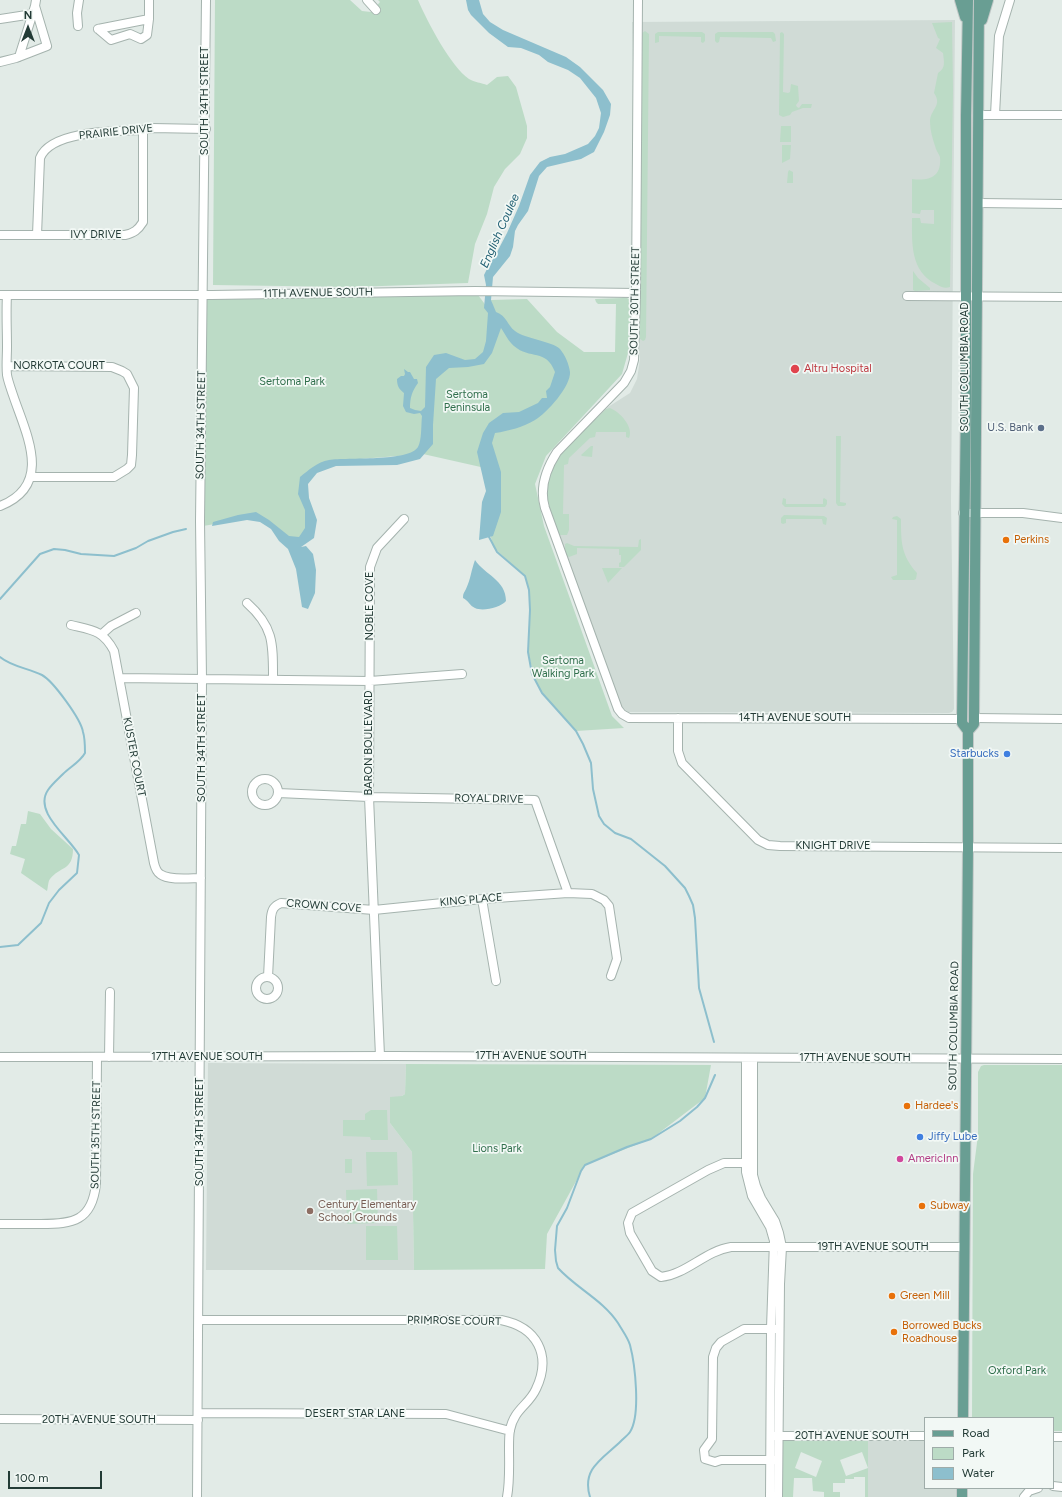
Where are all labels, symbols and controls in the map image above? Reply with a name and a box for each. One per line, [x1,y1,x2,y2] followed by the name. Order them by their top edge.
[8,8,48,48] north arrow
[24,9,32,22] text: N
[198,47,212,155] street label: SOUTH 34TH STREET
[78,122,154,142] street label: PRAIRIE DRIVE
[477,192,523,270] water label: English Coulee
[70,228,122,242] street label: IVY DRIVE
[627,246,643,356] street label: SOUTH 30TH STREET
[263,285,373,301] street label: 11TH AVENUE SOUTH
[958,302,972,432] street label: SOUTH COLUMBIA ROAD
[13,359,105,373] street label: NORKOTA COURT
[804,362,872,376] place label: Altru Hospital
[789,363,801,375] marker: Altru Hospital
[193,371,209,479] street label: SOUTH 34TH STREET
[259,375,325,389] park label: Sertoma Park
[444,388,490,414] park label: Sertoma Peninsula
[987,421,1033,435] place label: U.S. Bank
[1036,423,1046,433] marker: U.S. Bank
[1014,533,1049,547] place label: Perkins
[1001,535,1011,545] marker: Perkins
[363,571,377,641] street label: NOBLE COVE
[532,654,594,680] park label: Sertoma Walking Park
[362,690,376,796] street label: BARON BOULEVARD
[195,694,209,802] street label: SOUTH 34TH STREET
[739,711,851,725] street label: 14TH AVENUE SOUTH
[120,716,148,798] street label: KUSTER COURT
[950,747,999,761] place label: Starbucks
[1002,749,1012,759] marker: Starbucks
[454,792,524,806] street label: ROYAL DRIVE
[795,839,871,853] street label: KNIGHT DRIVE
[439,891,503,909] street label: KING PLACE
[286,897,362,915] street label: CROWN COVE
[946,961,962,1091] street label: SOUTH COLUMBIA ROAD
[475,1049,587,1063] street label: 17TH AVENUE SOUTH
[151,1050,263,1064] street label: 17TH AVENUE SOUTH
[799,1051,911,1065] street label: 17TH AVENUE SOUTH
[193,1078,207,1186] street label: SOUTH 34TH STREET
[88,1081,104,1189] street label: SOUTH 35TH STREET
[915,1099,958,1113] place label: Hardee's
[902,1101,912,1111] marker: Hardee's
[928,1130,977,1144] place label: Jiffy Lube
[915,1132,925,1142] marker: Jiffy Lube
[472,1142,522,1156] park label: Lions Park
[908,1152,958,1166] place label: AmericInn
[895,1154,905,1164] marker: AmericInn
[318,1198,416,1224] place label: Century Elementary School Grounds
[930,1199,969,1213] place label: Subway
[917,1201,927,1211] marker: Subway
[305,1206,315,1216] marker: Century Elementary School Grounds
[817,1240,929,1254] street label: 19TH AVENUE SOUTH
[900,1289,950,1303] place label: Green Mill
[887,1291,897,1301] marker: Green Mill
[407,1314,501,1328] street label: PRIMROSE COURT
[902,1319,982,1345] place label: Borrowed Bucks Roadhouse
[889,1327,899,1337] marker: Borrowed Bucks Roadhouse
[988,1364,1046,1378] park label: Oxford Park
[305,1407,405,1421] street label: DESERT STAR LANE
[42,1413,156,1427] street label: 20TH AVENUE SOUTH
[924,1417,1054,1489] legend
[962,1426,990,1440] text: Road
[795,1429,909,1443] street label: 20TH AVENUE SOUTH
[962,1446,985,1460] text: Park
[10,1463,104,1489] scale bar
[962,1466,994,1480] text: Water
[15,1471,49,1485] text: 100 m

